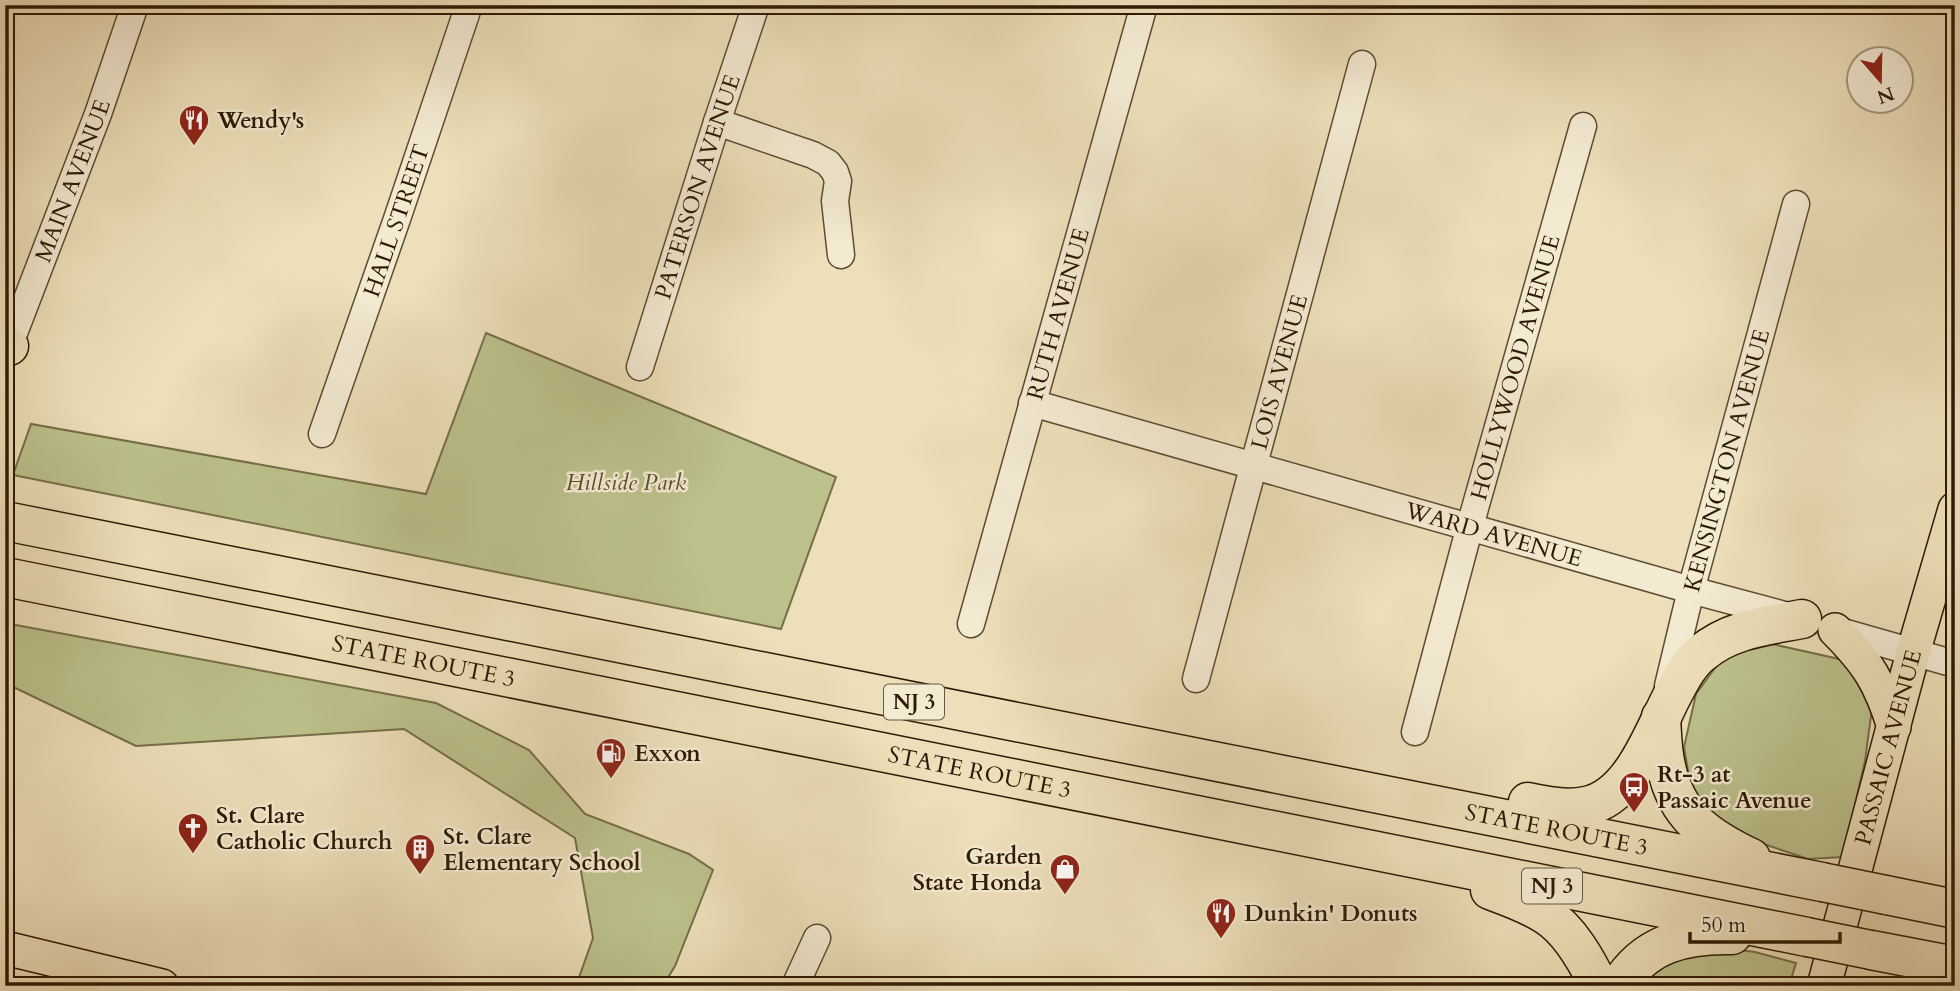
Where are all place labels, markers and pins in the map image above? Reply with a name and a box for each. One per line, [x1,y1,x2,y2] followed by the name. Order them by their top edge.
[177,103,211,147] restaurant icon: Wendy's
[216,105,304,136] place label: Wendy's
[594,736,628,780] fuel station icon: Exxon
[634,738,701,769] place label: Exxon
[1657,759,1812,816] place label: Rt-3 at Passaic Avenue
[1617,770,1651,814] bus stop icon: Rt-3 at Passaic Avenue
[216,800,392,857] place label: St. Clare Catholic Church
[176,811,210,855] church icon: St. Clare Catholic Church
[443,821,641,878] place label: St. Clare Elementary School
[403,832,437,876] building icon: St. Clare Elementary School
[913,841,1043,898] place label: Garden State Honda
[1048,852,1082,896] shop icon: Garden State Honda
[1204,896,1238,940] restaurant icon: Dunkin' Donuts
[1244,898,1418,929] place label: Dunkin' Donuts

